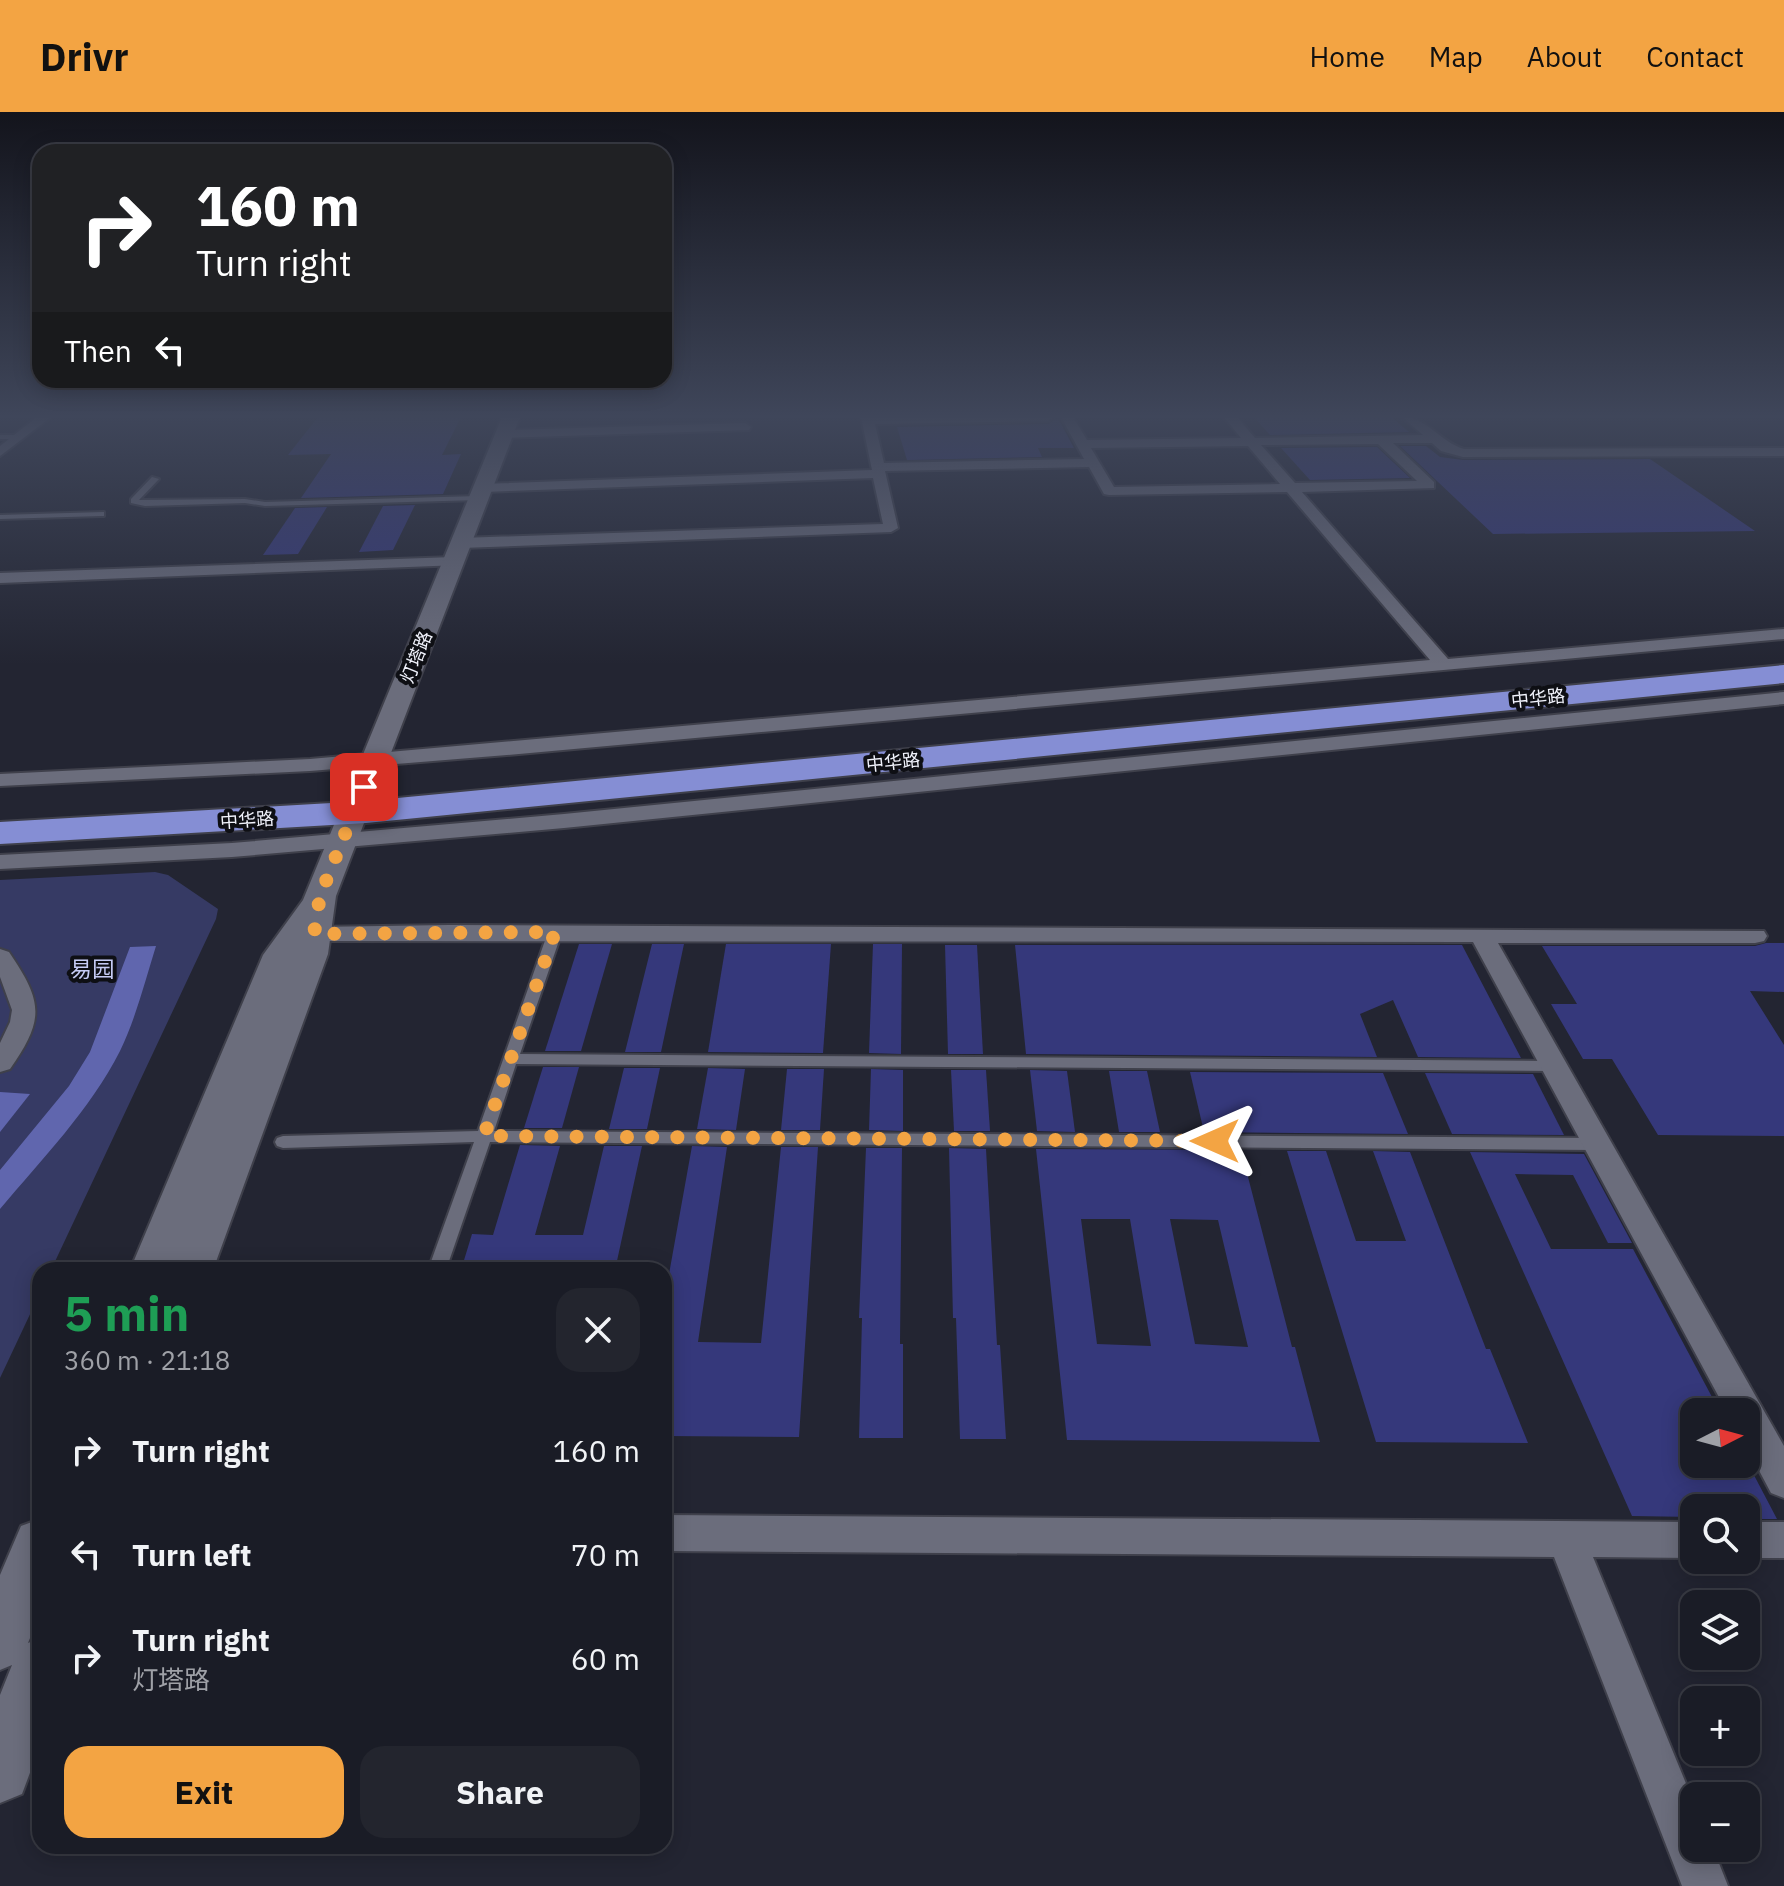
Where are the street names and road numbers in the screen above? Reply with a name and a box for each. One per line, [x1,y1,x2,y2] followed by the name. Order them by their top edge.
[395,628,437,686] street label: 灯塔路
[1510,684,1566,712] street label: 中华路
[865,748,921,776] street label: 中华路
[219,807,275,833] street label: 中华路

